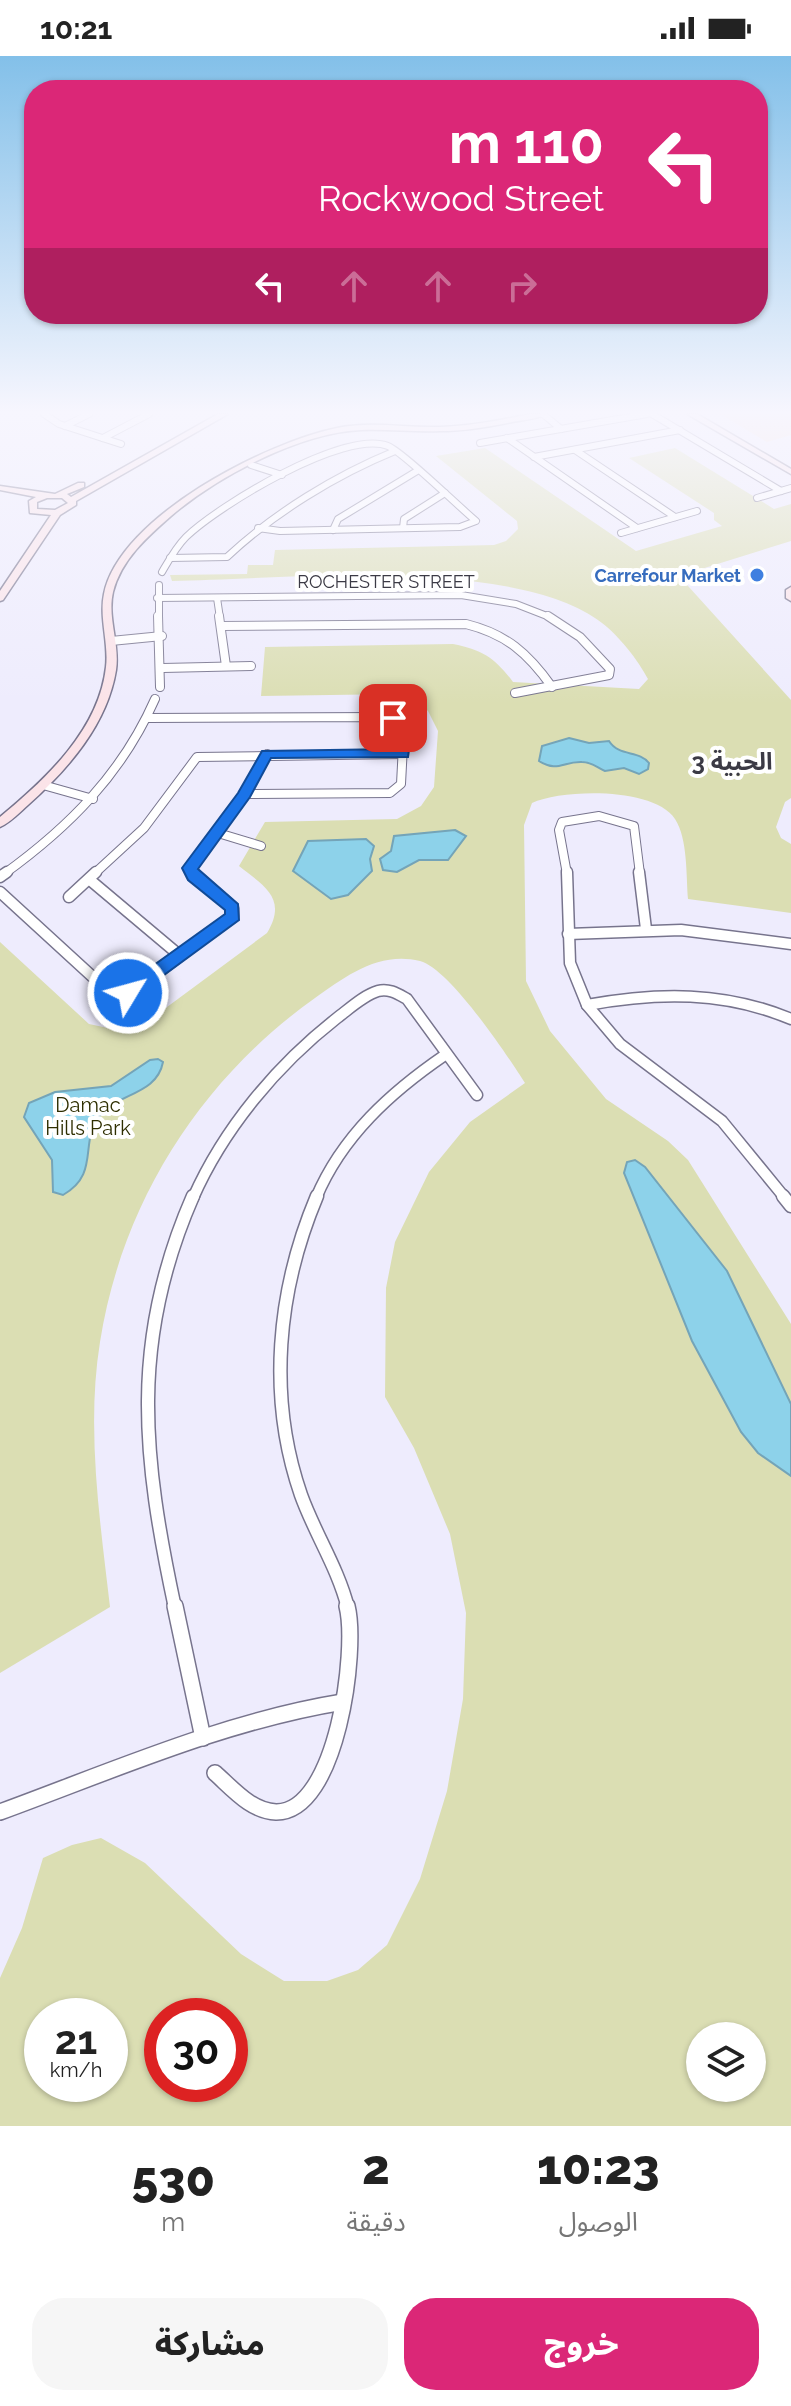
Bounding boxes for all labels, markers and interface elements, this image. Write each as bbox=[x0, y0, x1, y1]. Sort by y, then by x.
text: 10:21 bbox=[40, 11, 112, 46]
text: 110 m bbox=[449, 110, 604, 176]
icon: left bbox=[632, 112, 736, 216]
text: Rockwood Street bbox=[318, 177, 604, 219]
icon: left bbox=[248, 264, 292, 308]
icon: ahead bbox=[332, 264, 376, 308]
icon: ahead bbox=[416, 264, 460, 308]
icon: right bbox=[500, 264, 544, 308]
place label: Carrefour Market bbox=[594, 565, 741, 586]
marker: Carrefour Market bbox=[748, 566, 766, 584]
street label: ROCHESTER STREET bbox=[297, 571, 475, 592]
pin bbox=[359, 684, 427, 752]
icon: arrive bbox=[371, 696, 415, 740]
district label: الحبية 3 bbox=[692, 747, 772, 776]
position arrow bbox=[86, 951, 170, 1035]
park label: Damac Hills Park bbox=[45, 1093, 131, 1140]
speed limit sign: 30 bbox=[144, 1998, 248, 2102]
text: 21 bbox=[55, 2016, 97, 2063]
map controls bbox=[686, 2022, 766, 2102]
button: layers bbox=[686, 2022, 766, 2102]
text: km/h bbox=[50, 2058, 102, 2082]
text: 2 bbox=[362, 2139, 390, 2195]
text: 10:23 bbox=[537, 2139, 660, 2195]
text: 530 bbox=[131, 2151, 215, 2207]
text: m bbox=[161, 2207, 185, 2237]
text: دقيقة bbox=[346, 2207, 406, 2237]
text: الوصول bbox=[559, 2207, 638, 2237]
button: مشاركة bbox=[32, 2298, 388, 2390]
button: خروج bbox=[404, 2298, 759, 2390]

